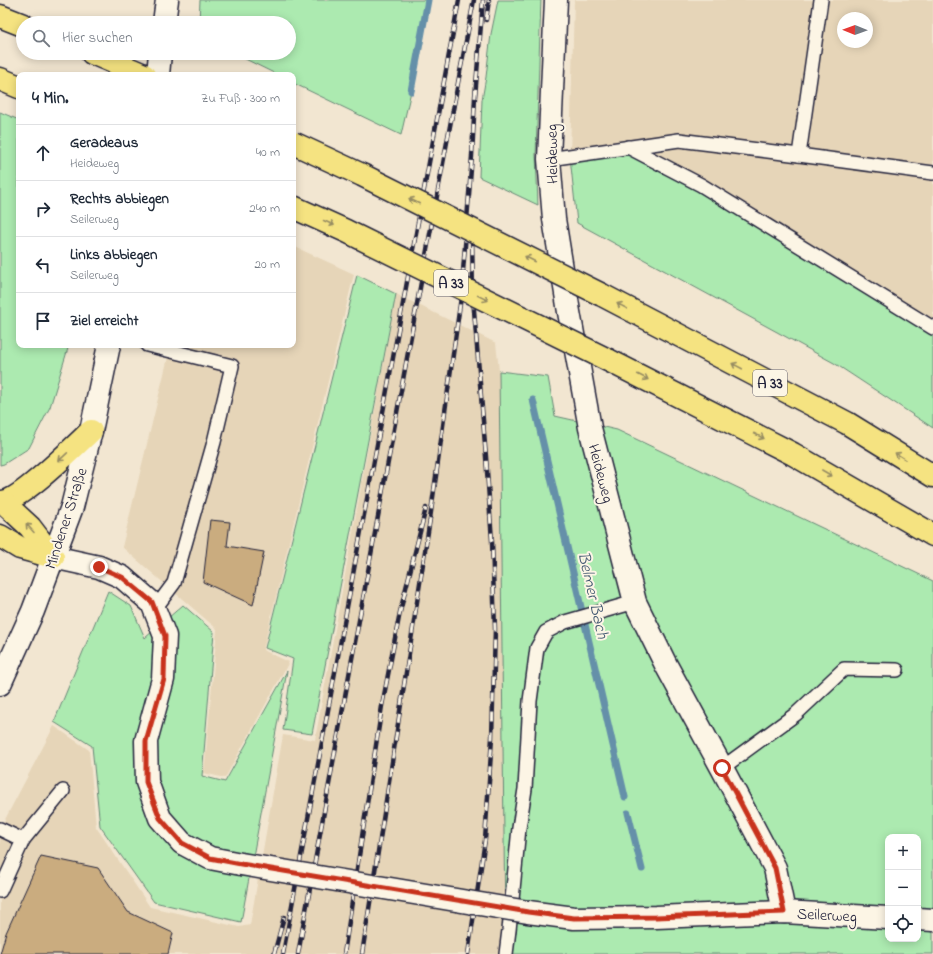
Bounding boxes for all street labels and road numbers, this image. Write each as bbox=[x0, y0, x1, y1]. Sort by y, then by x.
street label: Heideweg bbox=[540, 124, 566, 184]
road number: A 33 bbox=[434, 270, 468, 296]
road number: A 33 bbox=[753, 370, 787, 396]
street label: Heideweg bbox=[581, 441, 619, 506]
street label: Mindener Straße bbox=[39, 464, 95, 572]
street label: Seilerweg bbox=[796, 902, 857, 930]

